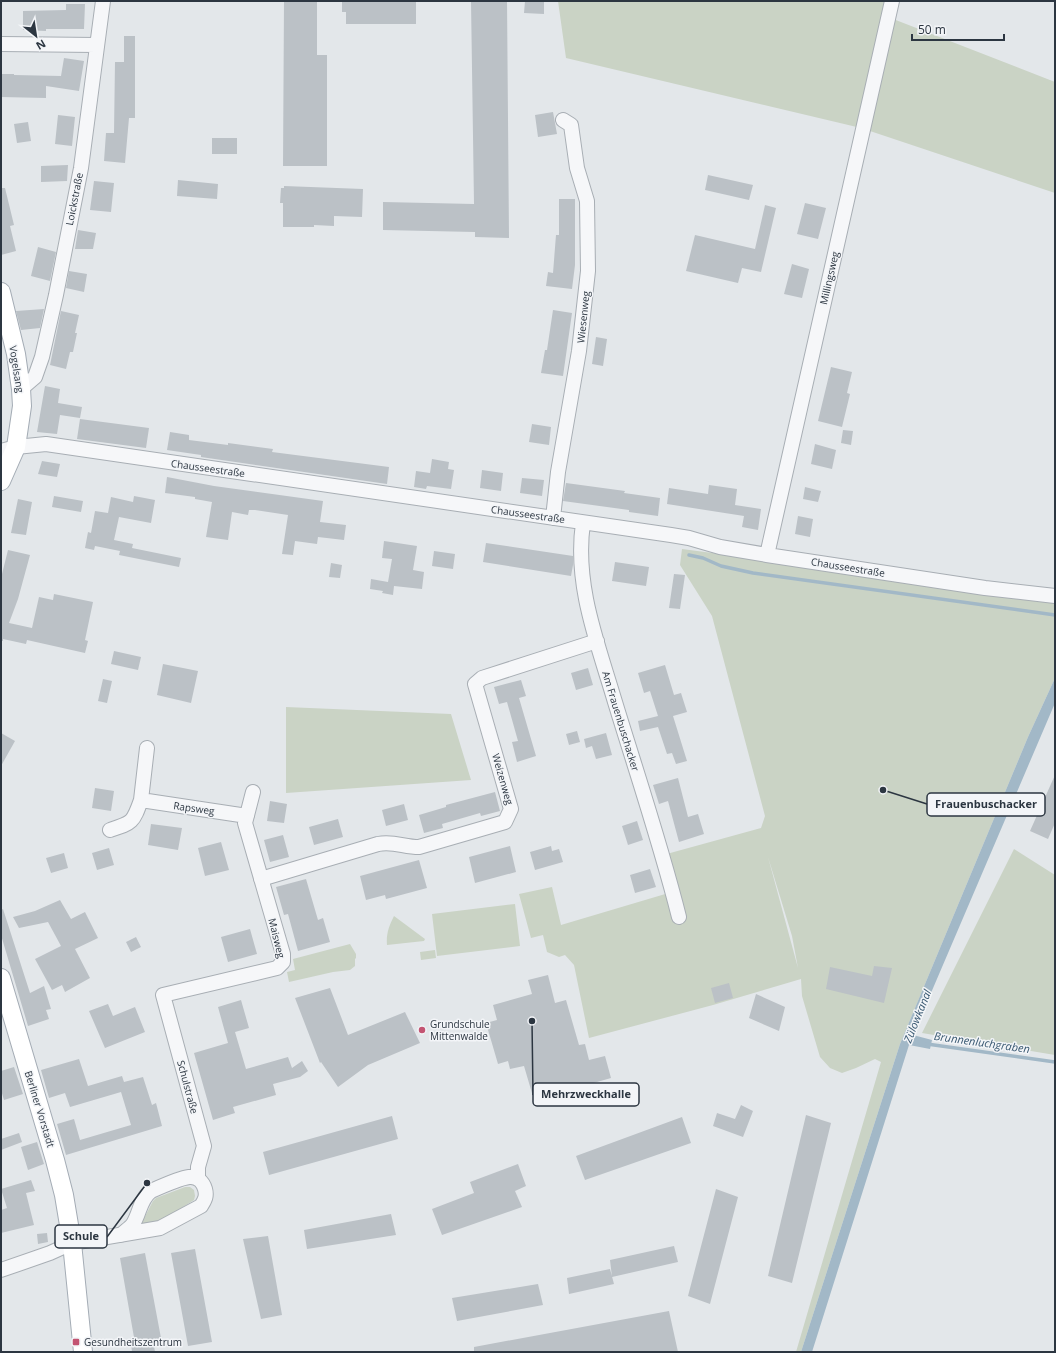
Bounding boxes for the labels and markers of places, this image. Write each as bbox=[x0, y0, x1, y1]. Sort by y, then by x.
callout: Frauenbuschacker bbox=[927, 793, 1045, 816]
place label: Grundschule Mittenwalde bbox=[430, 1017, 490, 1043]
marker: Grundschule Mittenwalde bbox=[417, 1025, 427, 1035]
callout: Mehrzweckhalle bbox=[533, 1083, 639, 1106]
callout: Schule bbox=[55, 1225, 107, 1248]
place label: Gesundheitszentrum bbox=[84, 1335, 182, 1349]
marker: Gesundheitszentrum bbox=[71, 1337, 81, 1347]

